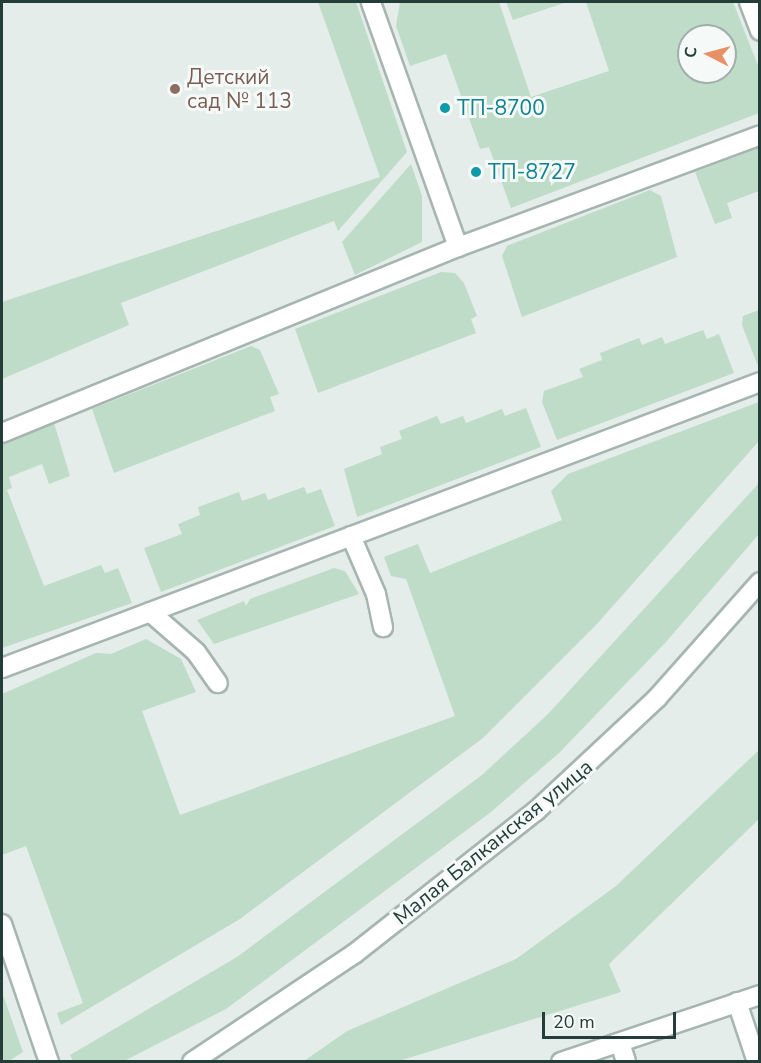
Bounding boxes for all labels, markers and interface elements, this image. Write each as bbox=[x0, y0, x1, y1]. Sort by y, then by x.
north arrow bbox=[677, 24, 737, 84]
text: С bbox=[680, 46, 703, 59]
place label: Детский сад № 113 bbox=[187, 64, 292, 114]
marker: Детский сад № 113 bbox=[168, 82, 182, 96]
place label: ТП-8700 bbox=[457, 95, 545, 121]
marker: ТП-8700 bbox=[438, 101, 452, 115]
place label: ТП-8727 bbox=[488, 159, 576, 185]
marker: ТП-8727 bbox=[469, 165, 483, 179]
street label: Малая Балканская улица bbox=[388, 754, 598, 930]
scale bar bbox=[545, 1000, 678, 1038]
text: 20 m bbox=[553, 1010, 595, 1034]

